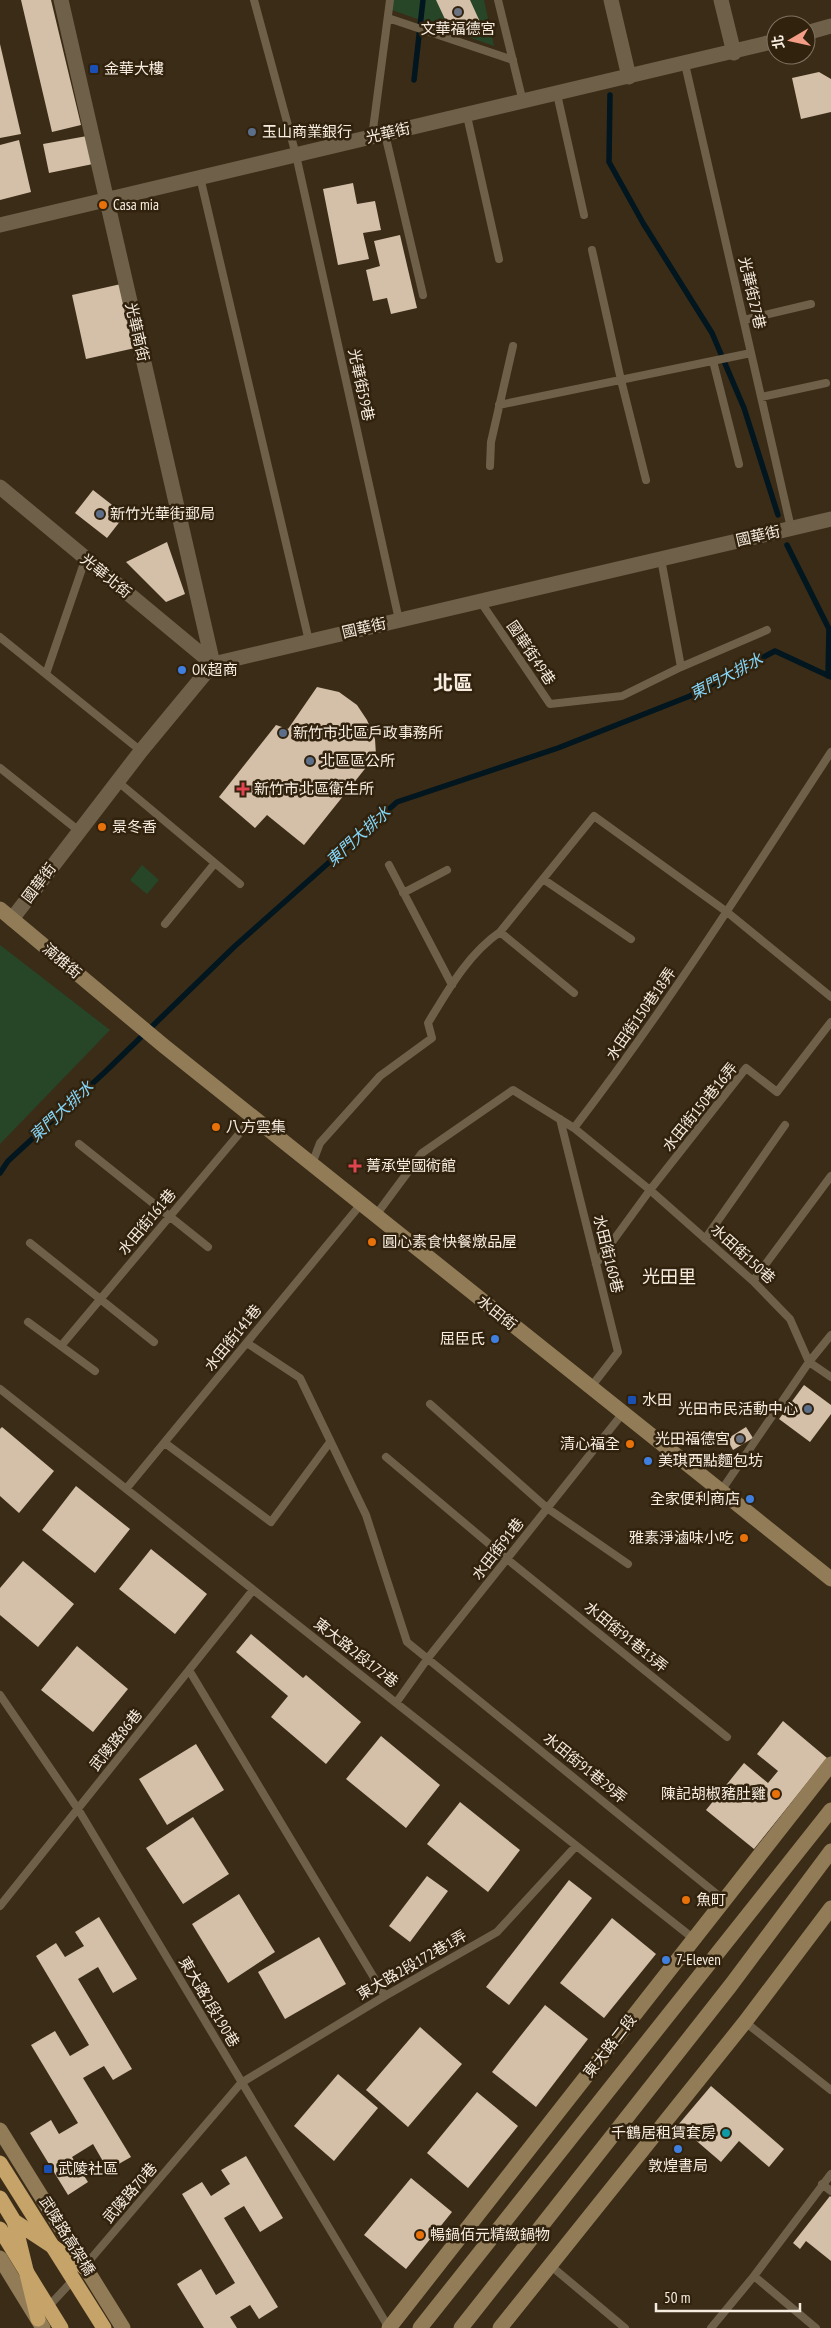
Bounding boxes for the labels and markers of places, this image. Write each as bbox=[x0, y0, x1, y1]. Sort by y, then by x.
marker: 文華福德宮 bbox=[452, 6, 464, 18]
place label: 文華福德宮 bbox=[420, 19, 496, 38]
place label: 金華大樓 bbox=[104, 59, 164, 78]
marker: 金華大樓 bbox=[88, 63, 100, 75]
place label: 玉山商業銀行 bbox=[262, 122, 352, 141]
marker: 玉山商業銀行 bbox=[246, 126, 258, 138]
place label: Casa mia bbox=[113, 195, 159, 214]
marker: Casa mia bbox=[97, 199, 109, 211]
place label: 新竹光華街郵局 bbox=[110, 504, 215, 523]
marker: 新竹光華街郵局 bbox=[94, 508, 106, 520]
place label: OK超商 bbox=[192, 660, 238, 679]
marker: OK超商 bbox=[176, 664, 188, 676]
place label: 新竹市北區戶政事務所 bbox=[293, 723, 443, 742]
marker: 新竹市北區戶政事務所 bbox=[277, 727, 289, 739]
place label: 北區區公所 bbox=[320, 751, 395, 770]
marker: 北區區公所 bbox=[304, 755, 316, 767]
place label: 新竹市北區衛生所 bbox=[254, 779, 374, 798]
marker: 新竹市北區衛生所 bbox=[236, 782, 250, 796]
place label: 景冬香 bbox=[112, 817, 157, 836]
marker: 景冬香 bbox=[96, 821, 108, 833]
place label: 八方雲集 bbox=[226, 1117, 286, 1136]
marker: 八方雲集 bbox=[210, 1121, 222, 1133]
place label: 菁承堂國術館 bbox=[366, 1156, 456, 1175]
marker: 菁承堂國術館 bbox=[348, 1159, 362, 1173]
place label: 圓心素食快餐燉品屋 bbox=[382, 1232, 517, 1251]
marker: 圓心素食快餐燉品屋 bbox=[366, 1236, 378, 1248]
place label: 屈臣氏 bbox=[440, 1329, 485, 1348]
marker: 屈臣氏 bbox=[489, 1333, 501, 1345]
place label: 水田 bbox=[642, 1390, 672, 1409]
marker: 水田 bbox=[626, 1394, 638, 1406]
place label: 光田市民活動中心 bbox=[678, 1399, 798, 1418]
marker: 光田市民活動中心 bbox=[802, 1403, 814, 1415]
place label: 光田福德宮 bbox=[655, 1429, 730, 1448]
marker: 光田福德宮 bbox=[734, 1433, 746, 1445]
place label: 清心福全 bbox=[560, 1434, 620, 1453]
marker: 清心福全 bbox=[624, 1438, 636, 1450]
place label: 美琪西點麵包坊 bbox=[658, 1451, 763, 1470]
marker: 美琪西點麵包坊 bbox=[642, 1455, 654, 1467]
place label: 全家便利商店 bbox=[650, 1489, 740, 1508]
marker: 全家便利商店 bbox=[744, 1493, 756, 1505]
place label: 雅素淨滷味小吃 bbox=[629, 1528, 734, 1547]
marker: 雅素淨滷味小吃 bbox=[738, 1532, 750, 1544]
place label: 陳記胡椒豬肚雞 bbox=[661, 1784, 766, 1803]
marker: 陳記胡椒豬肚雞 bbox=[770, 1788, 782, 1800]
place label: 魚町 bbox=[696, 1890, 726, 1909]
marker: 魚町 bbox=[680, 1894, 692, 1906]
place label: 7-Eleven bbox=[676, 1950, 721, 1969]
marker: 7-Eleven bbox=[660, 1954, 672, 1966]
place label: 千鶴居租賃套房 bbox=[611, 2123, 716, 2142]
marker: 千鶴居租賃套房 bbox=[720, 2127, 732, 2139]
marker: 敦煌書局 bbox=[672, 2143, 684, 2155]
place label: 敦煌書局 bbox=[648, 2156, 708, 2175]
place label: 武陵社區 bbox=[58, 2159, 118, 2178]
marker: 武陵社區 bbox=[42, 2163, 54, 2175]
place label: 暢鍋佰元精緻鍋物 bbox=[430, 2225, 550, 2244]
marker: 暢鍋佰元精緻鍋物 bbox=[414, 2229, 426, 2241]

